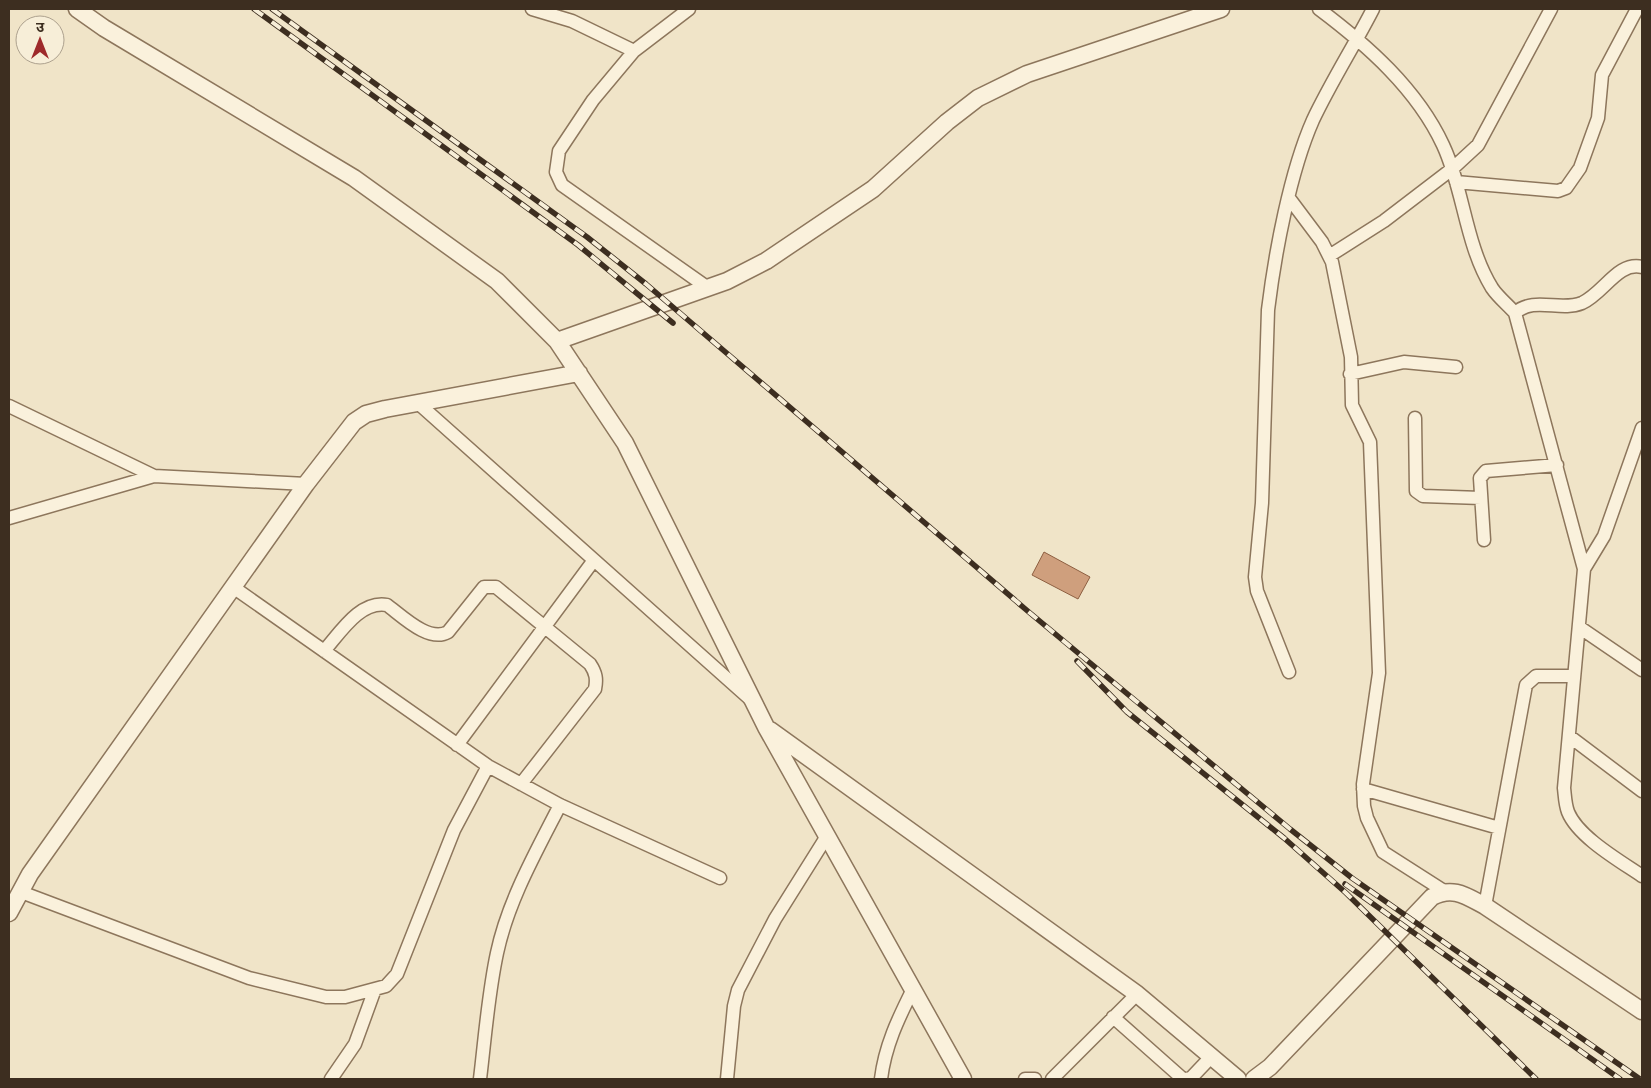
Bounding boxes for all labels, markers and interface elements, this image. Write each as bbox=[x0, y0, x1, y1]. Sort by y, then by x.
north arrow bbox=[15, 15, 65, 65]
text: उ bbox=[36, 20, 45, 35]

